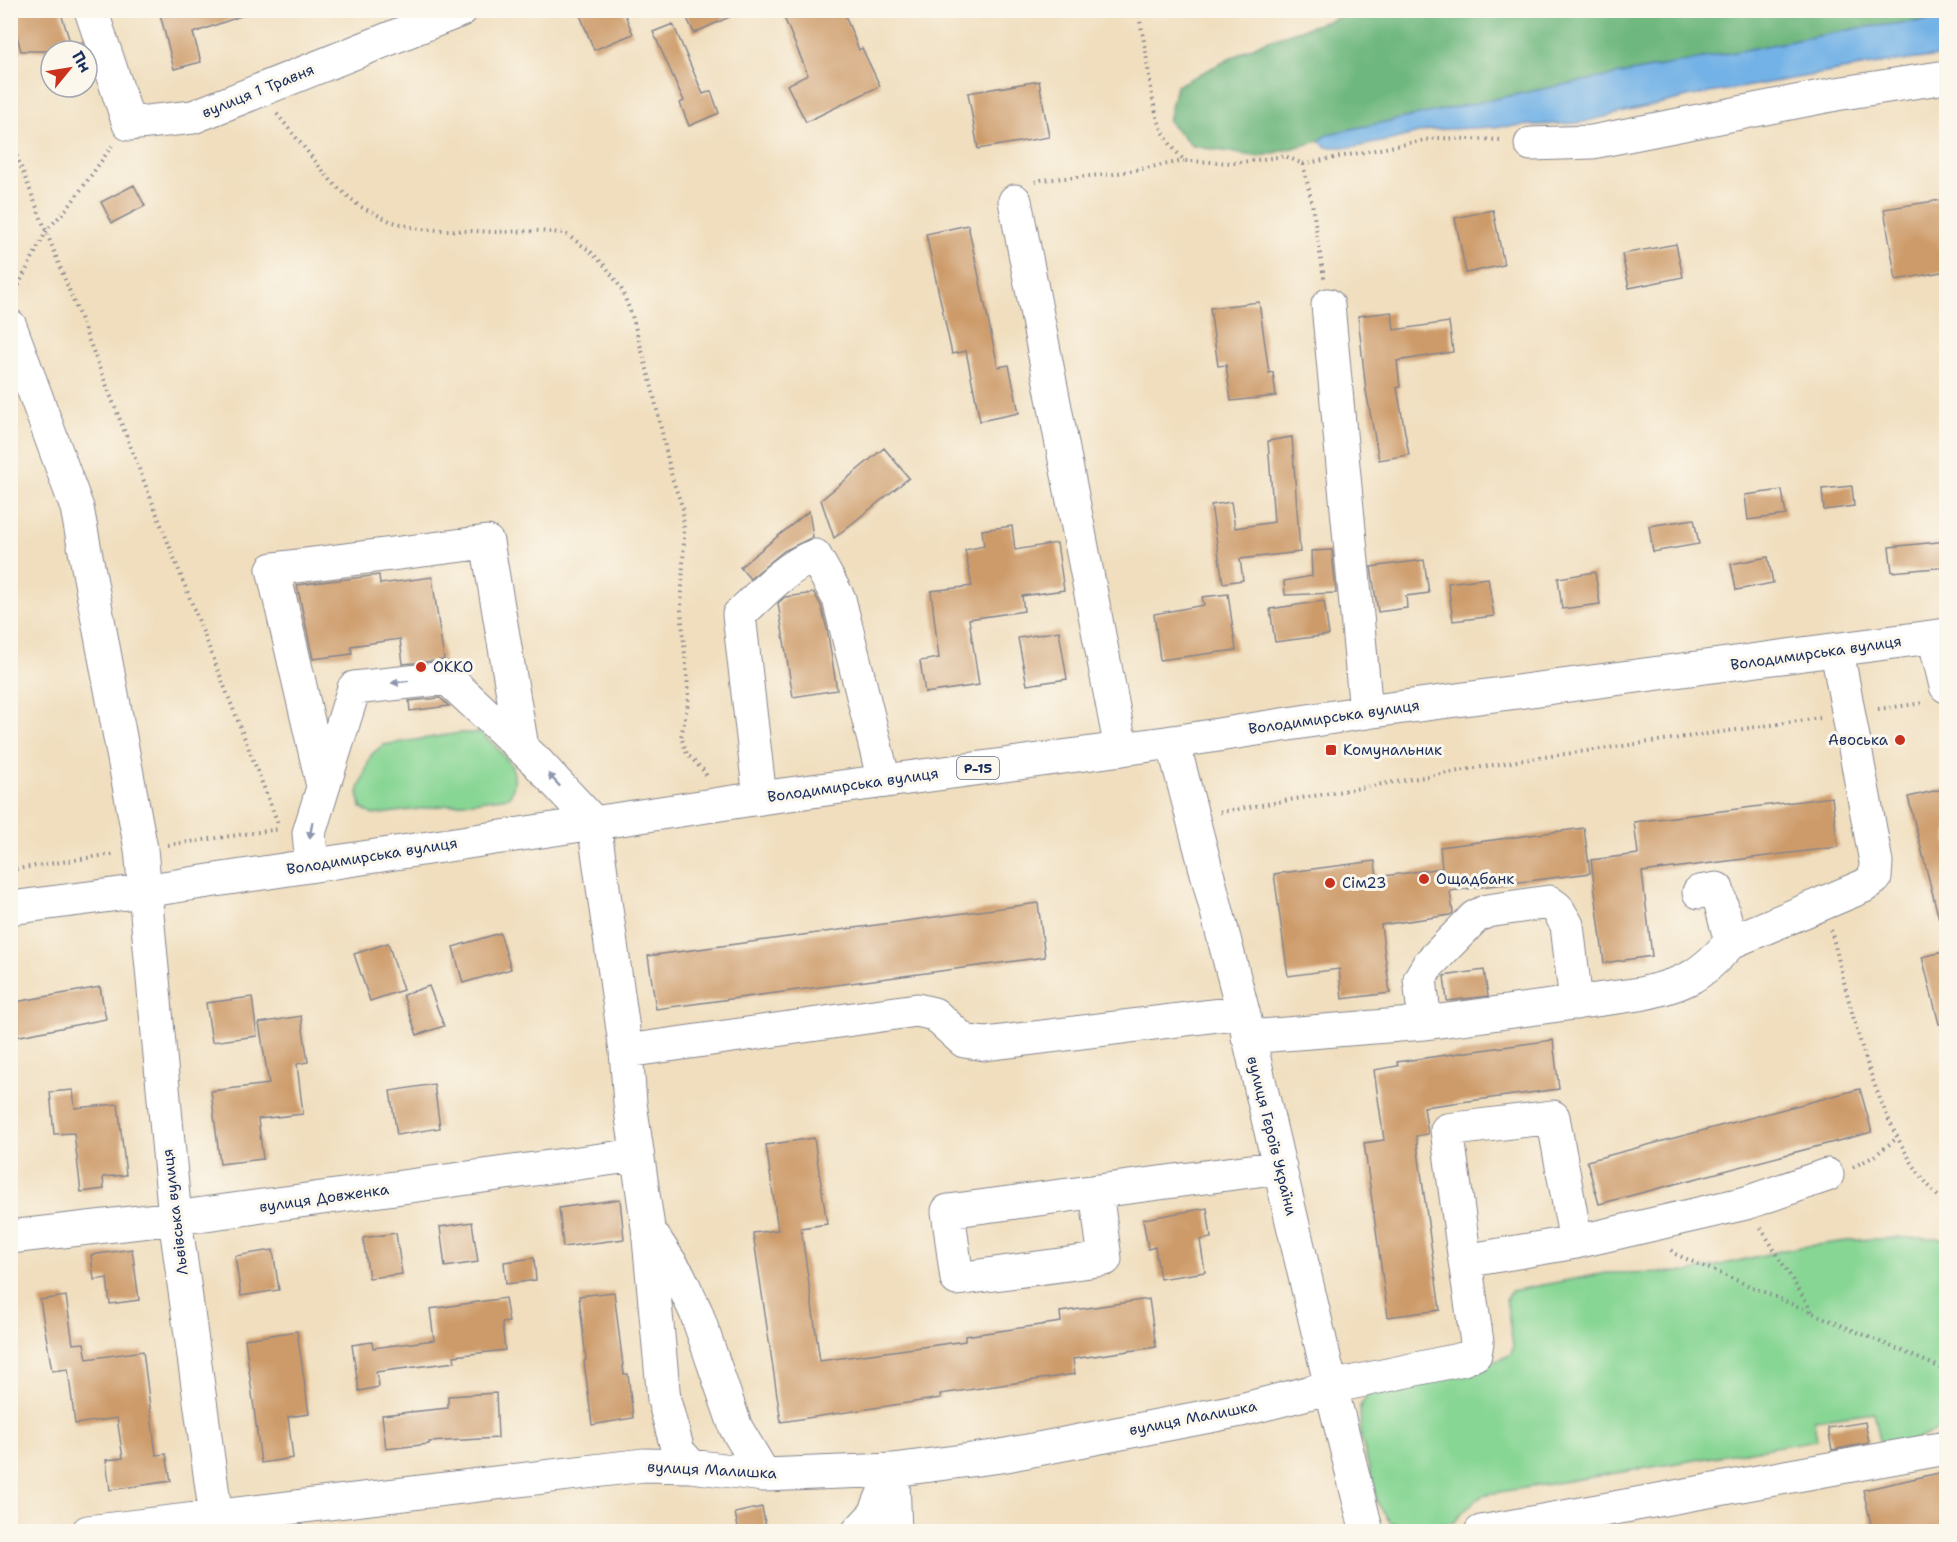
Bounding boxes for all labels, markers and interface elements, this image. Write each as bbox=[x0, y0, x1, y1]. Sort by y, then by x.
north arrow bbox=[39, 39, 99, 99]
text: Пн bbox=[67, 47, 96, 76]
street label: вулиця 1 Травня bbox=[199, 59, 317, 123]
street label: Володимирська вулиця bbox=[1729, 631, 1903, 675]
place label: ОККО bbox=[433, 657, 473, 677]
marker: ОККО bbox=[414, 660, 428, 674]
one-way arrow bbox=[390, 677, 409, 687]
street label: Володимирська вулиця bbox=[1247, 695, 1421, 739]
place label: Авоська bbox=[1828, 730, 1889, 750]
marker: Авоська bbox=[1893, 733, 1907, 747]
place label: Комунальник bbox=[1343, 740, 1442, 760]
marker: Комунальник bbox=[1324, 743, 1338, 757]
road number: Р-15 bbox=[957, 757, 999, 779]
street label: Володимирська вулиця bbox=[766, 763, 940, 807]
one-way arrow bbox=[548, 773, 561, 788]
one-way arrow bbox=[306, 820, 315, 839]
street label: Володимирська вулиця bbox=[285, 833, 459, 879]
place label: Ощадбанк bbox=[1436, 869, 1514, 889]
marker: Ощадбанк bbox=[1417, 872, 1431, 886]
place label: Сім23 bbox=[1342, 873, 1387, 893]
marker: Сім23 bbox=[1323, 876, 1337, 890]
street label: вулиця Героїв України bbox=[1243, 1054, 1302, 1218]
street label: Львівська вулиця bbox=[157, 1148, 193, 1276]
street label: вулиця Довженка bbox=[258, 1179, 391, 1217]
street label: вулиця Малишка bbox=[1127, 1396, 1259, 1440]
street label: вулиця Малишка bbox=[647, 1457, 778, 1483]

